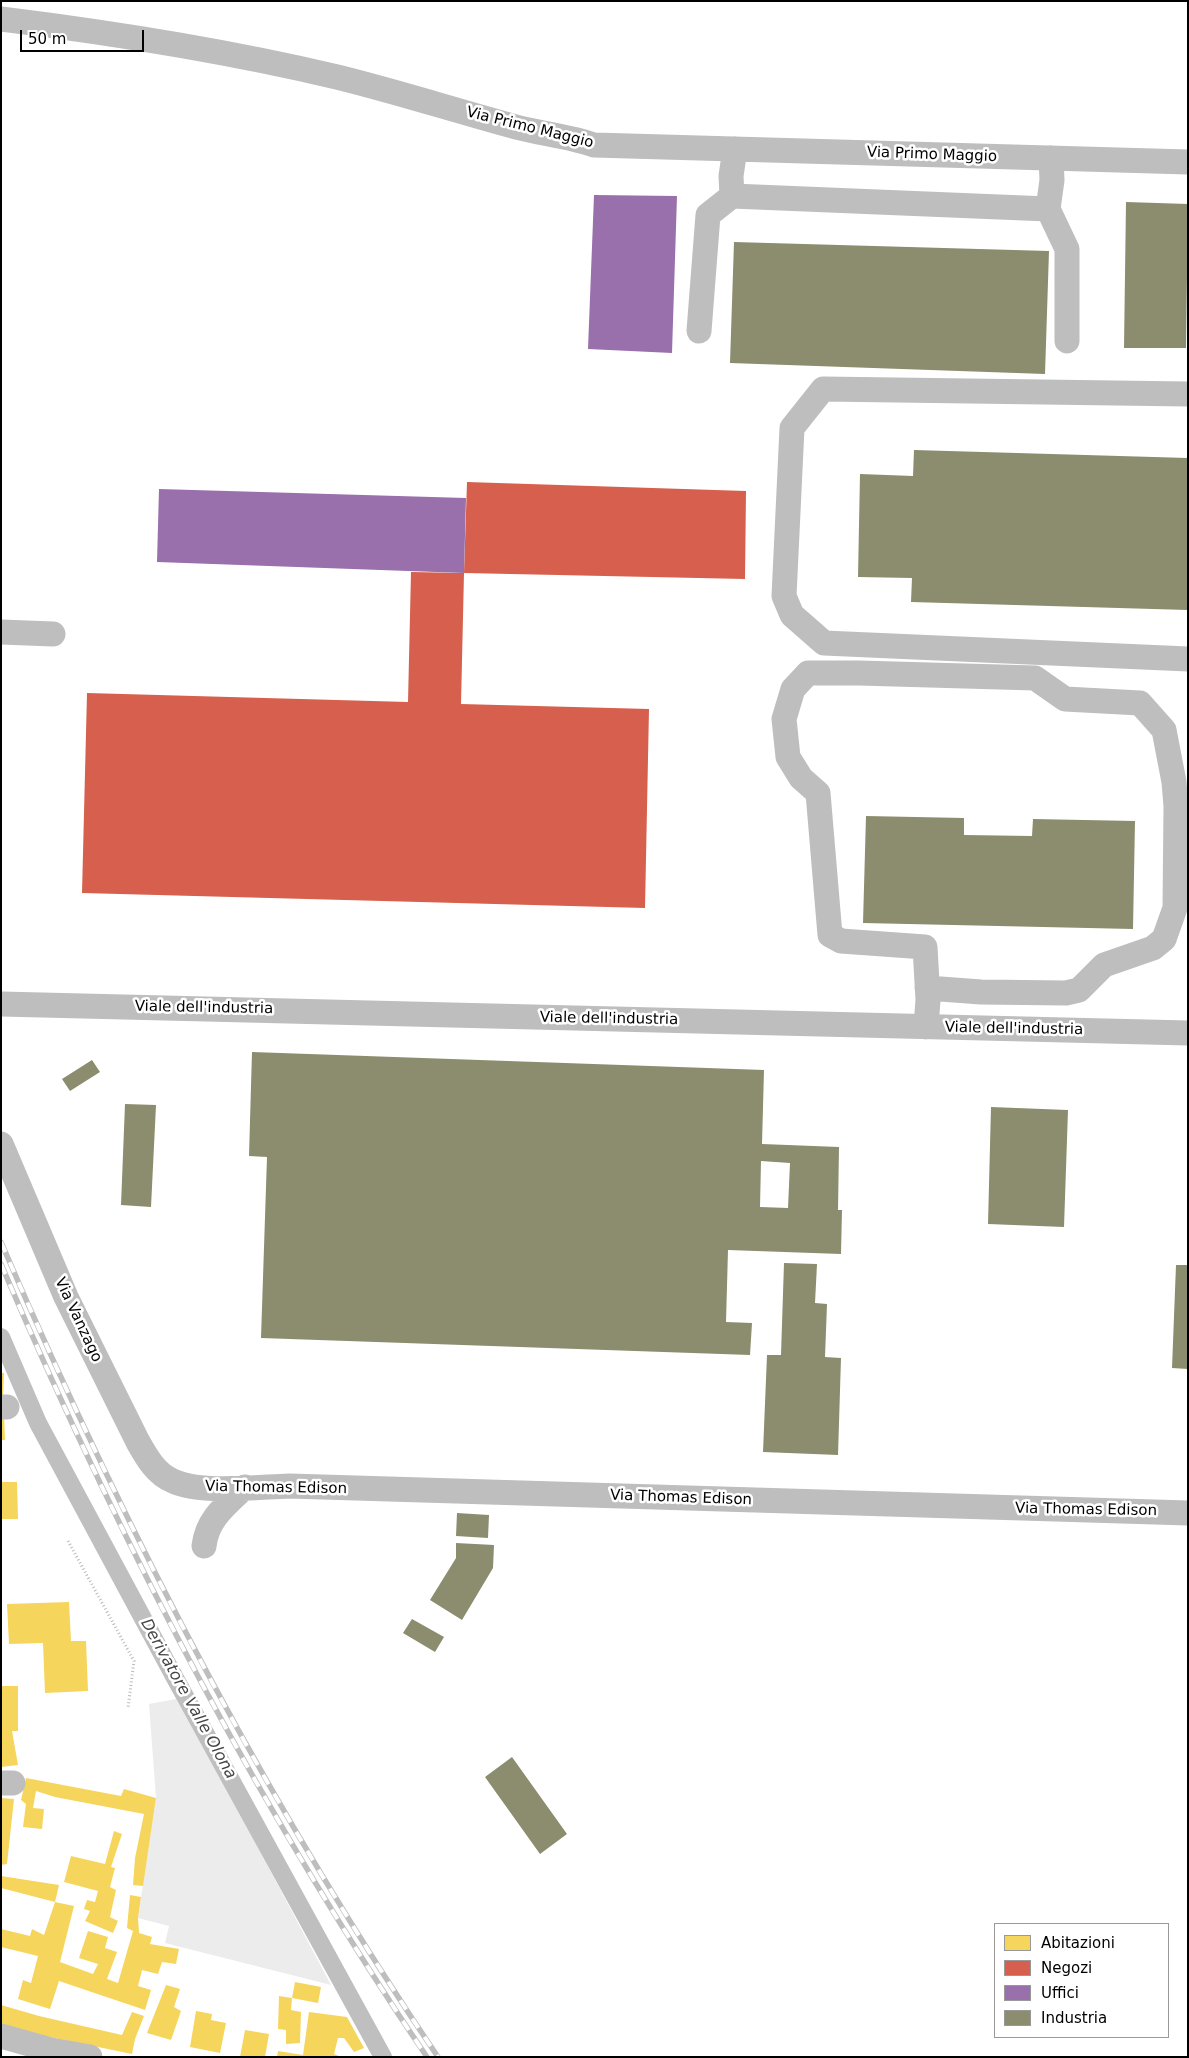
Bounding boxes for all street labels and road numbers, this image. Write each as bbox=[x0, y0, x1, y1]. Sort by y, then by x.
street label: Via Primo Maggio bbox=[465, 104, 595, 152]
street label: Via Primo Maggio bbox=[867, 144, 997, 166]
street label: Viale dell'industria bbox=[135, 998, 273, 1018]
street label: Viale dell'industria bbox=[540, 1009, 678, 1029]
street label: Viale dell'industria bbox=[945, 1019, 1083, 1039]
street label: Via Vanzago bbox=[50, 1275, 106, 1365]
street label: Via Thomas Edison bbox=[205, 1478, 347, 1498]
street label: Via Thomas Edison bbox=[610, 1487, 752, 1509]
street label: Via Thomas Edison bbox=[1015, 1500, 1157, 1520]

